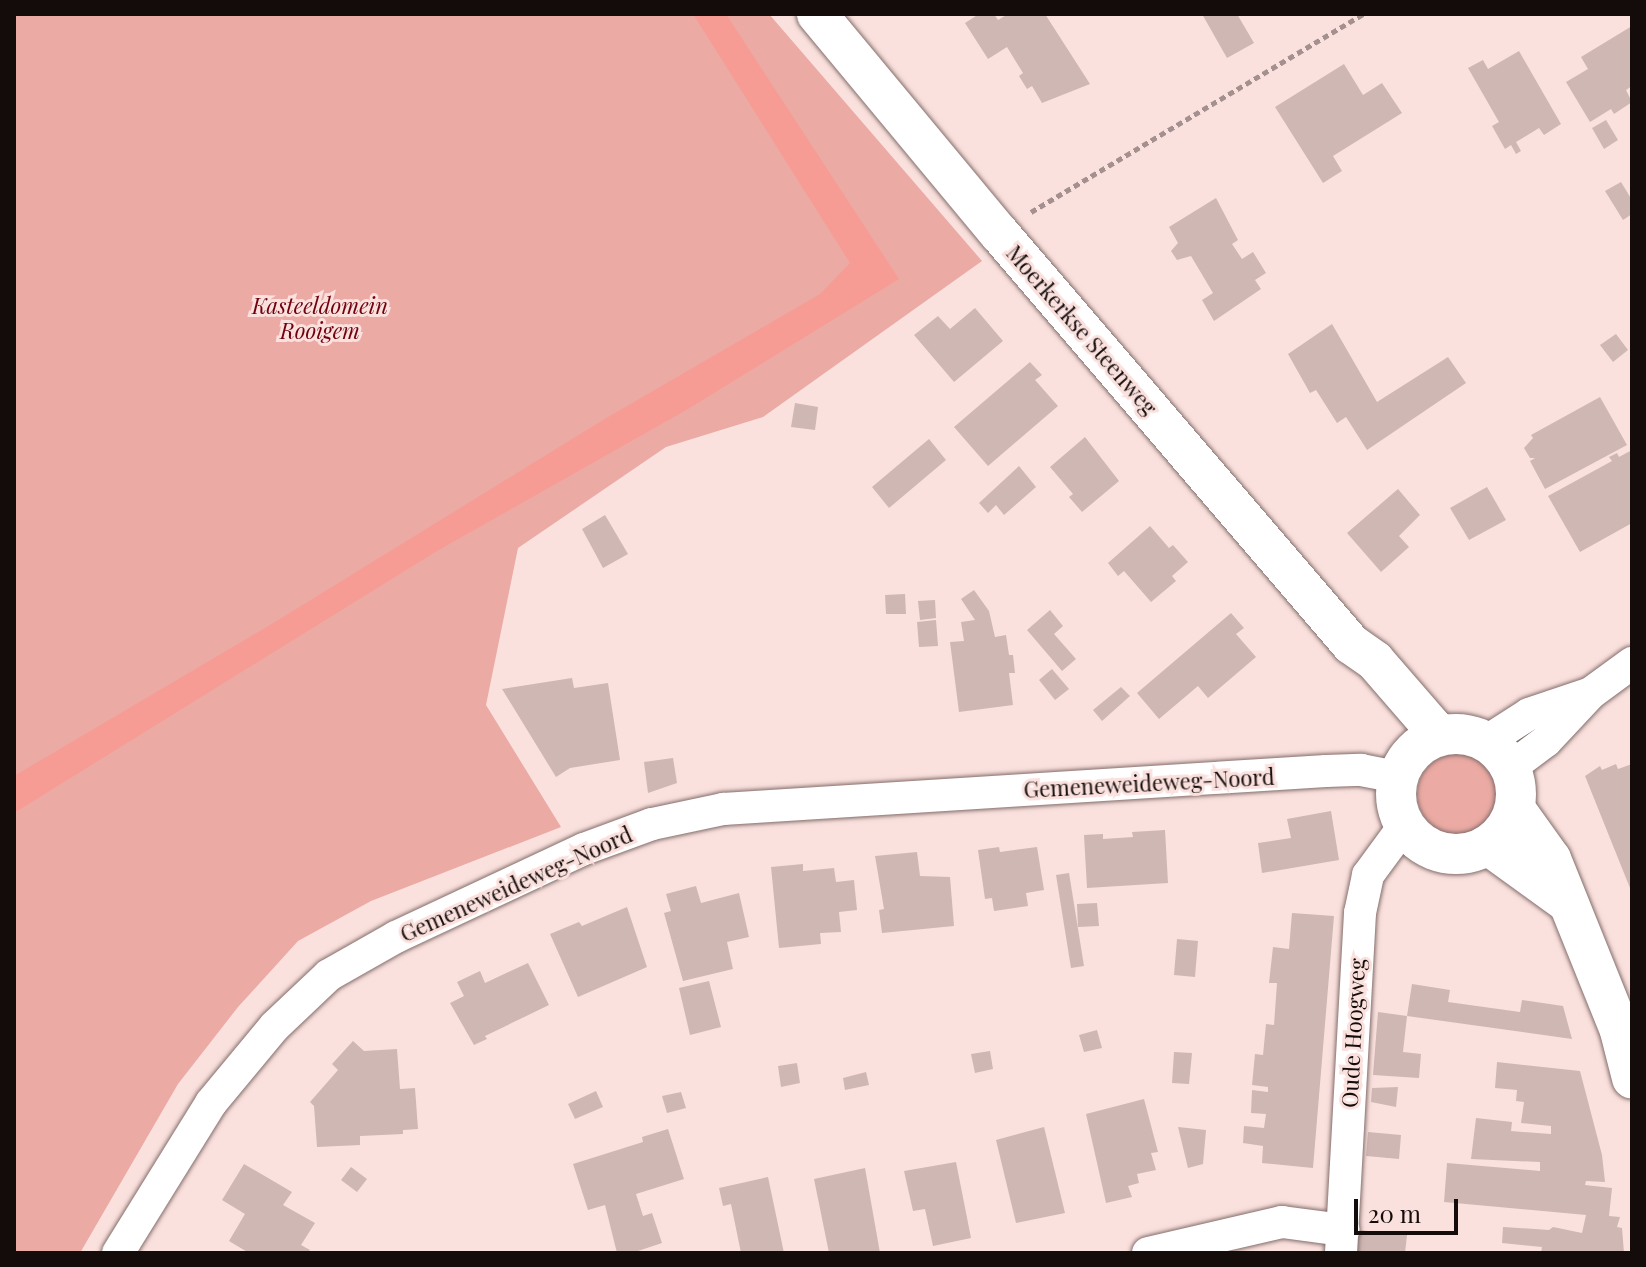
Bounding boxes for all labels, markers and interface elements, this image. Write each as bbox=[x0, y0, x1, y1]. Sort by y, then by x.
street label: Moerkerkse Steenweg bbox=[1001, 240, 1163, 420]
park label: Kasteeldomein Rooigem bbox=[252, 292, 388, 344]
street label: Gemeneweideweg-Noord bbox=[1023, 763, 1275, 803]
street label: Gemeneweideweg-Noord bbox=[396, 821, 636, 947]
street label: Oude Hoogweg bbox=[1336, 958, 1370, 1108]
scale bar bbox=[1358, 1183, 1462, 1233]
text: 20 m bbox=[1368, 1197, 1421, 1229]

